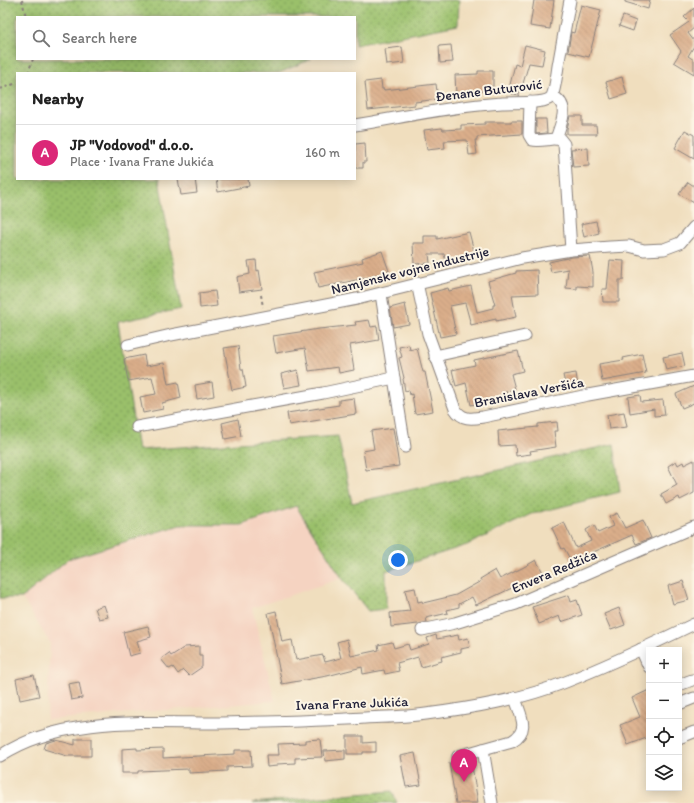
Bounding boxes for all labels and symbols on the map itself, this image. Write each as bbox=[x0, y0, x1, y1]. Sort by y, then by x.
street label: Đenane Buturović bbox=[435, 75, 544, 105]
street label: Namjenske vojne industrije bbox=[329, 243, 491, 298]
street label: Branislava Veršića bbox=[473, 373, 586, 411]
street label: Envera Redžića bbox=[509, 546, 599, 597]
your location bbox=[388, 550, 408, 570]
street label: Ivana Frane Jukića bbox=[295, 693, 409, 714]
pin: A bbox=[451, 749, 477, 782]

